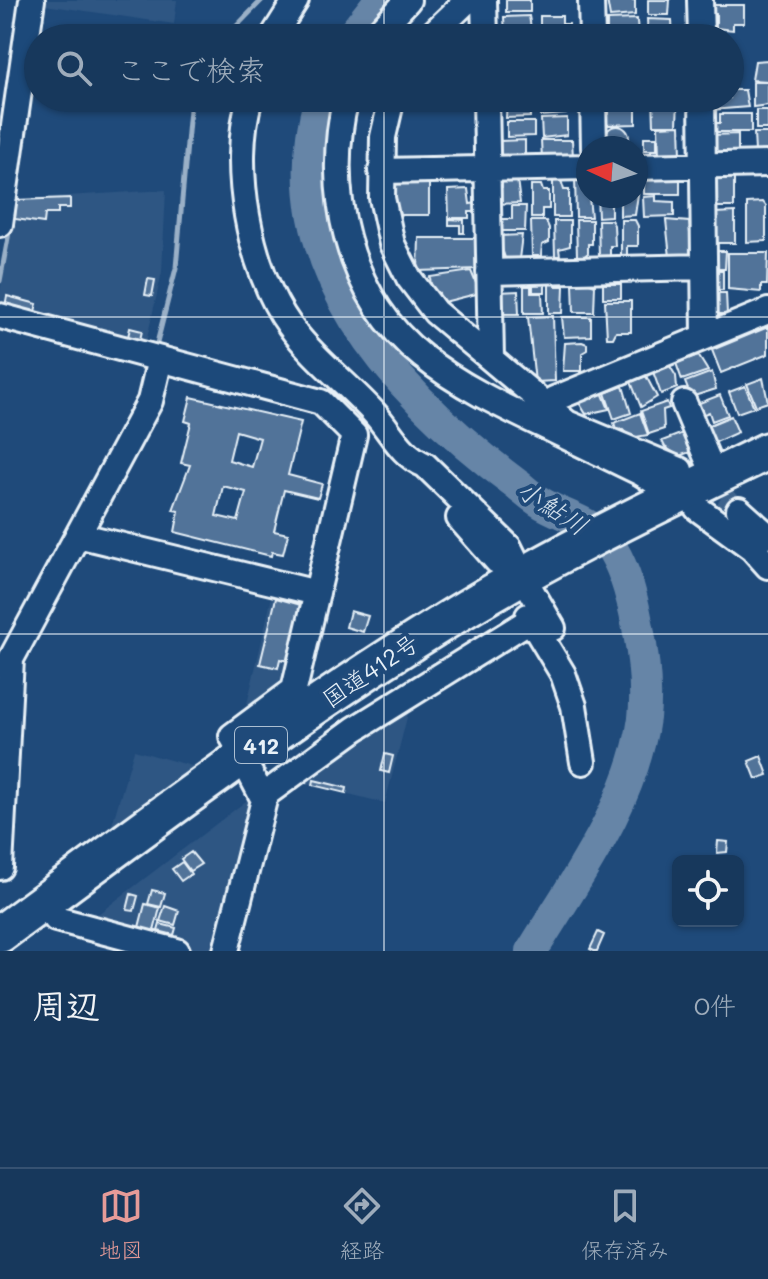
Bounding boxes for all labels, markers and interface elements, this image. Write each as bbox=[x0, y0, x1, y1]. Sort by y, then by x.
search box bbox=[24, 24, 744, 112]
icon: search bbox=[52, 46, 96, 90]
text: ここで検索 bbox=[116, 49, 266, 89]
north arrow bbox=[576, 136, 648, 208]
water label: 小鮎川 bbox=[511, 471, 595, 543]
street label: 国道412号 bbox=[316, 626, 424, 714]
road number: 412 bbox=[235, 727, 287, 763]
map controls bbox=[672, 855, 744, 927]
button: locate bbox=[672, 855, 744, 927]
text: 周辺 bbox=[32, 982, 100, 1027]
text: 0件 bbox=[694, 988, 736, 1022]
tab: 地図 bbox=[99, 1184, 143, 1264]
tab: 経路 bbox=[340, 1184, 384, 1264]
tab: 保存済み bbox=[581, 1184, 669, 1264]

